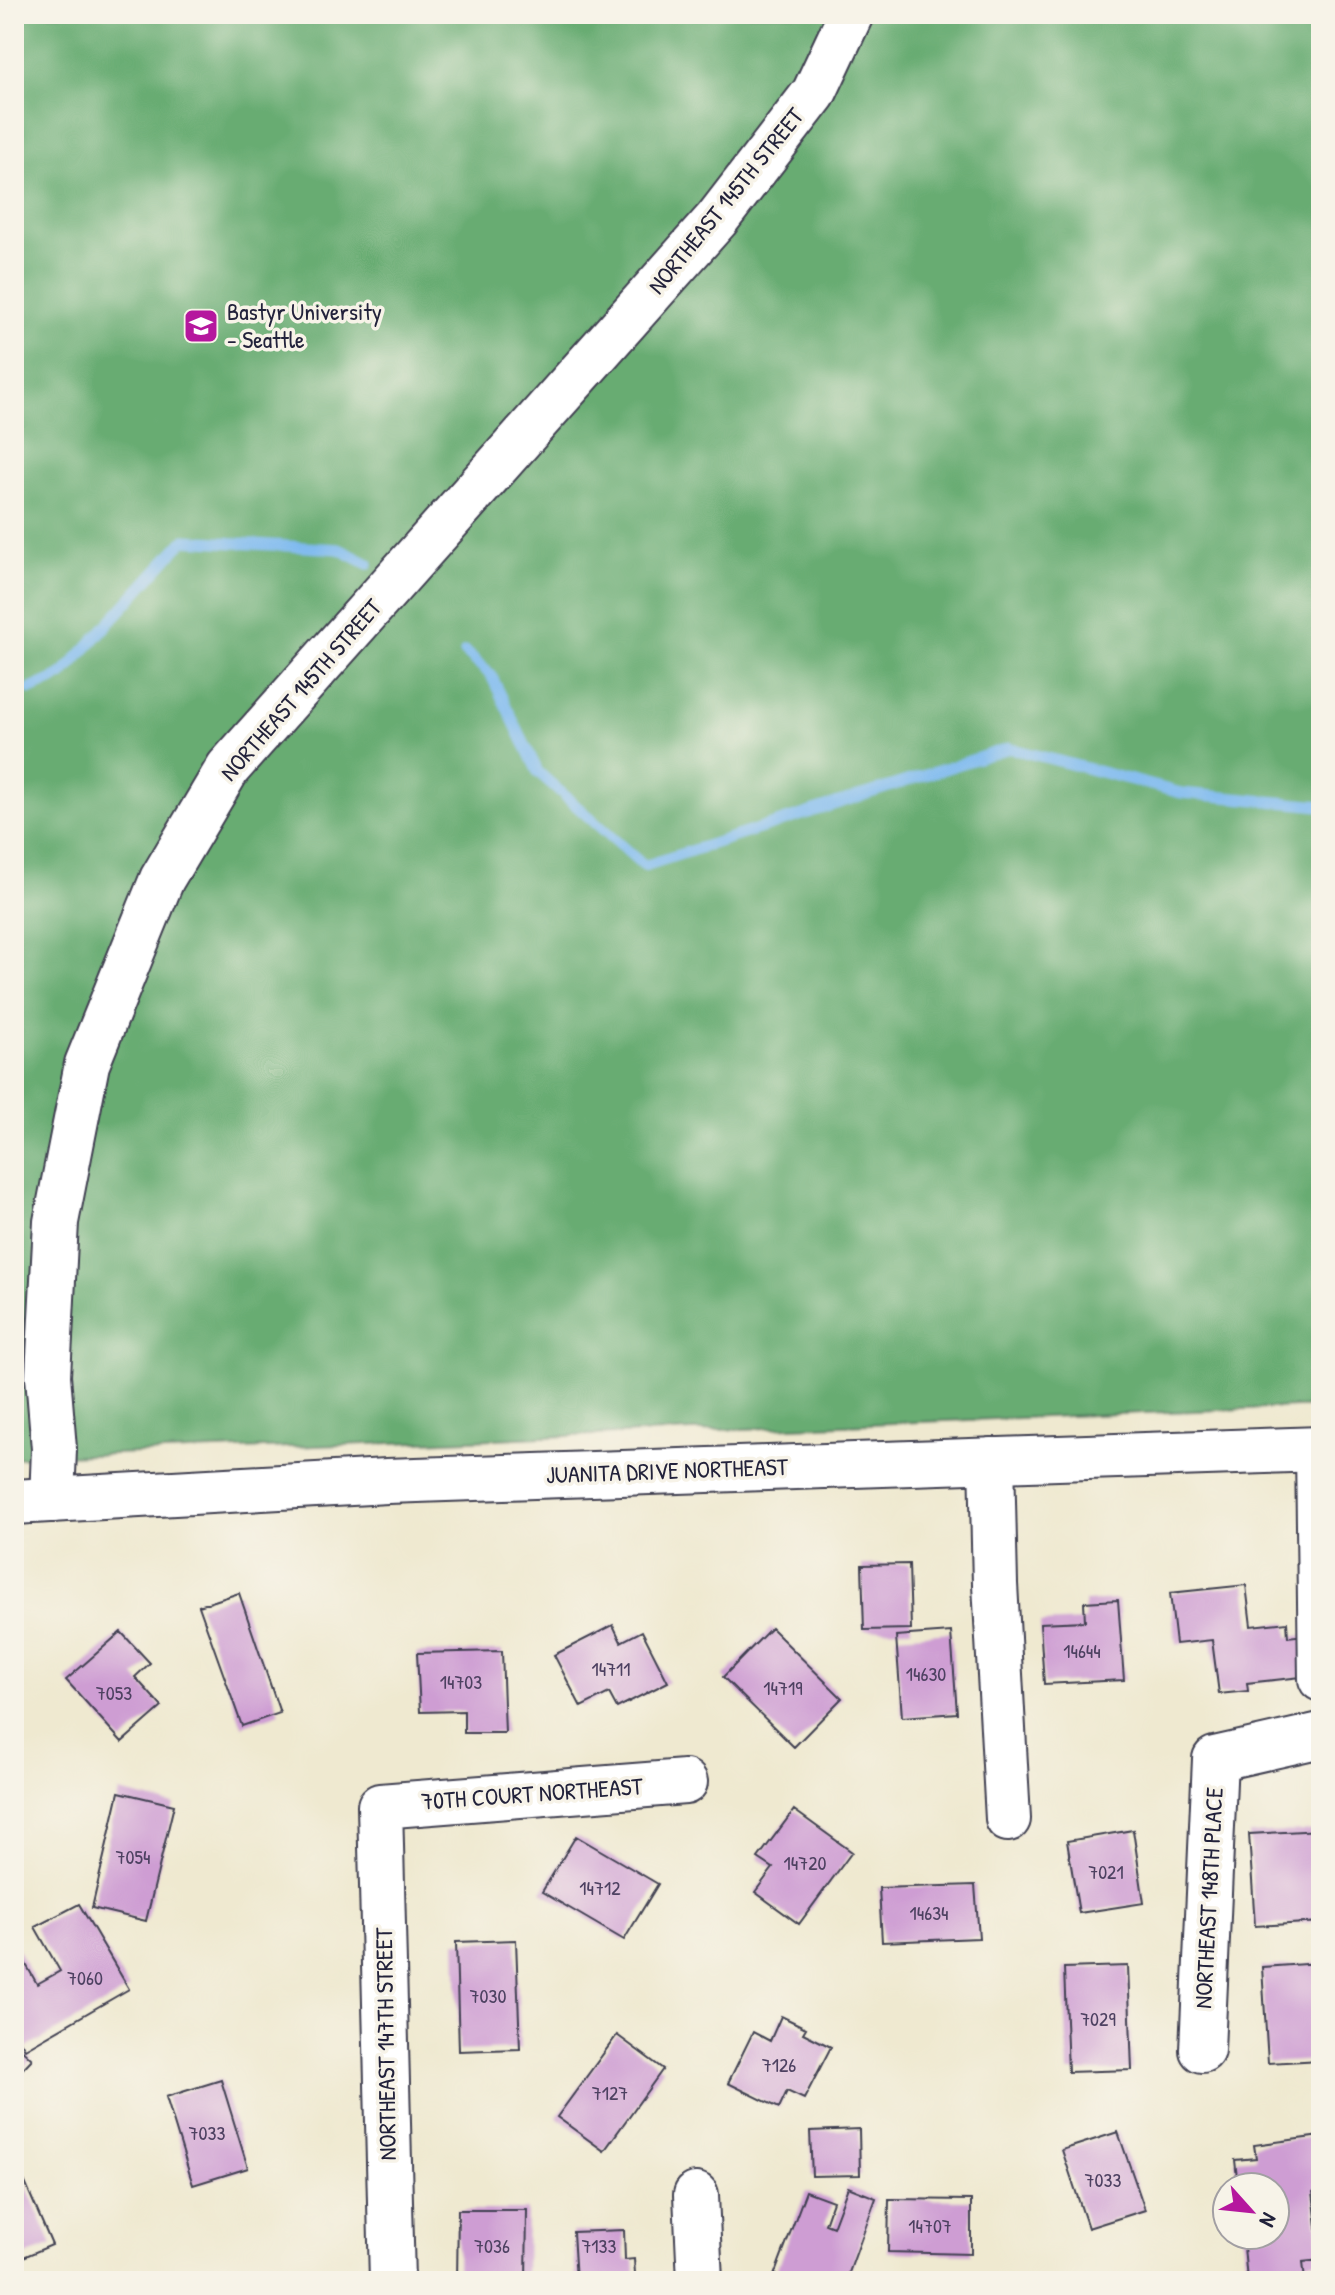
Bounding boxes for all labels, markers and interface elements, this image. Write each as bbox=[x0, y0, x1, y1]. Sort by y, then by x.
street label: NORTHEAST 145TH STREET bbox=[640, 100, 811, 300]
place label: Bastyr University - Seattle bbox=[227, 295, 382, 355]
school or university icon: Bastyr University - Seattle bbox=[182, 307, 220, 345]
street label: NORTHEAST 145TH STREET bbox=[212, 591, 389, 787]
street label: JUANITA DRIVE NORTHEAST bbox=[545, 1450, 789, 1490]
house number: 14644 bbox=[1063, 1637, 1101, 1664]
house number: 14711 bbox=[591, 1655, 631, 1682]
house number: 14630 bbox=[906, 1660, 946, 1687]
house number: 14703 bbox=[440, 1668, 482, 1695]
house number: 14719 bbox=[763, 1674, 803, 1701]
house number: 7053 bbox=[96, 1679, 132, 1706]
street label: 70TH COURT NORTHEAST bbox=[420, 1769, 645, 1817]
street label: NORTHEAST 148TH PLACE bbox=[1186, 1786, 1230, 2009]
house number: 7054 bbox=[116, 1843, 150, 1870]
house number: 14720 bbox=[784, 1849, 827, 1876]
house number: 7021 bbox=[1088, 1858, 1124, 1885]
house number: 14712 bbox=[579, 1874, 621, 1901]
house number: 14634 bbox=[909, 1899, 949, 1926]
street label: NORTHEAST 147TH STREET bbox=[367, 1927, 403, 2161]
house number: 7060 bbox=[67, 1964, 103, 1991]
house number: 7030 bbox=[470, 1982, 506, 2009]
house number: 7029 bbox=[1080, 2005, 1116, 2032]
house number: 7126 bbox=[762, 2051, 796, 2078]
house number: 7127 bbox=[592, 2079, 628, 2106]
house number: 7033 bbox=[189, 2119, 225, 2146]
house number: 7033 bbox=[1085, 2166, 1121, 2193]
north arrow bbox=[1211, 2171, 1291, 2251]
text: N bbox=[1253, 2208, 1285, 2232]
house number: 14707 bbox=[908, 2212, 952, 2239]
house number: 7036 bbox=[474, 2232, 510, 2259]
house number: 7133 bbox=[581, 2232, 617, 2259]

